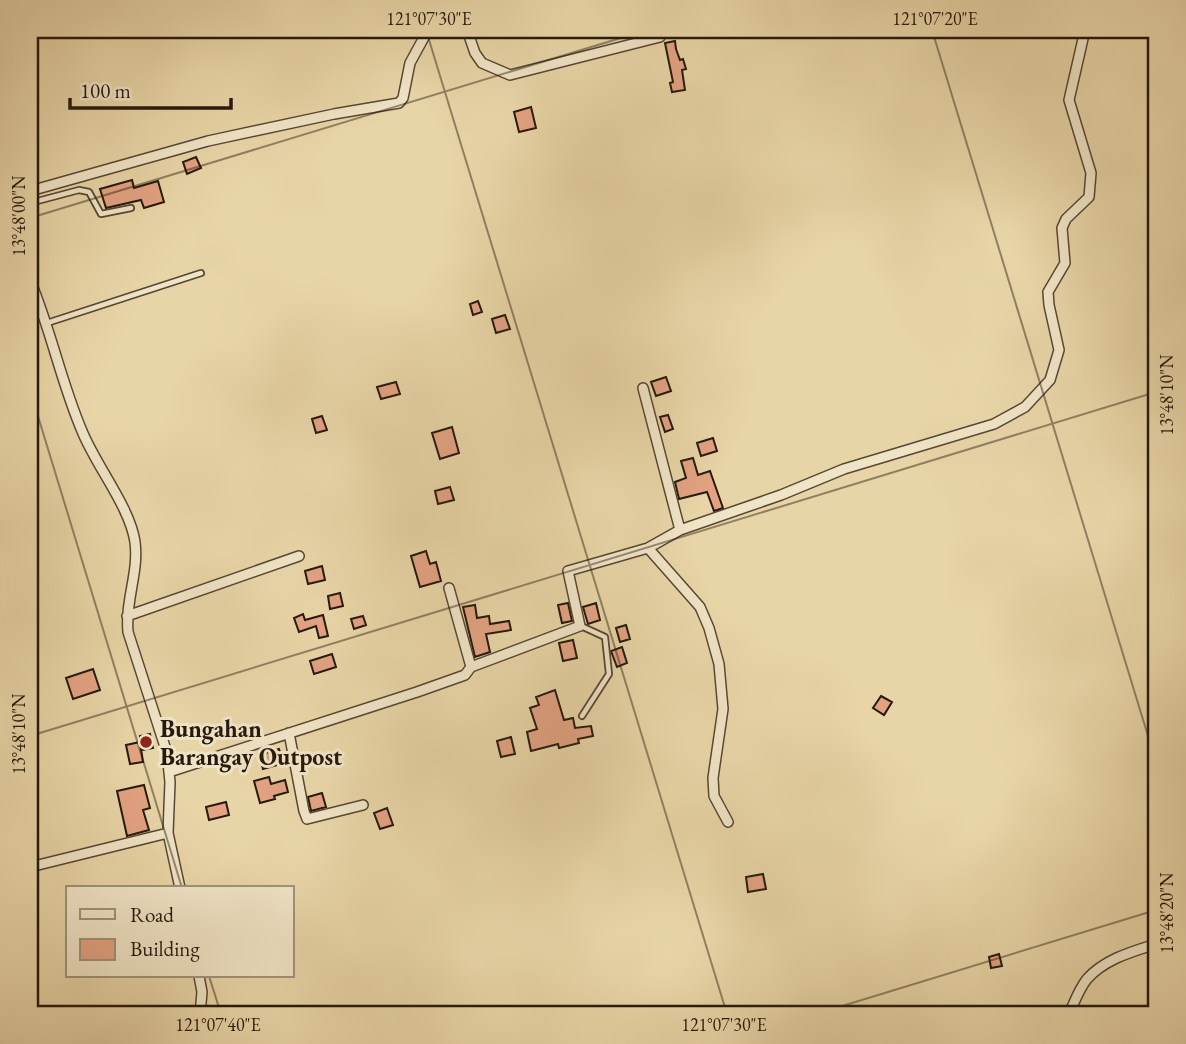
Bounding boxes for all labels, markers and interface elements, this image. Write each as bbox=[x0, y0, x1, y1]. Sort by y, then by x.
text: 121°07'30"E bbox=[386, 7, 472, 30]
text: 121°07'20"E bbox=[892, 7, 978, 30]
scale bar bbox=[70, 66, 231, 110]
text: 100 m bbox=[80, 77, 131, 104]
text: 13°48'00"N bbox=[7, 175, 30, 256]
text: 13°48'10"N bbox=[1155, 354, 1178, 435]
text: 13°48'10"N bbox=[7, 693, 30, 774]
place label: Bungahan Barangay Outpost bbox=[160, 713, 342, 773]
marker: Bungahan Barangay Outpost bbox=[138, 734, 154, 750]
text: 13°48'20"N bbox=[1155, 872, 1178, 953]
legend bbox=[66, 886, 294, 978]
text: Road bbox=[130, 901, 174, 928]
text: Building bbox=[130, 935, 200, 962]
text: 121°07'40"E bbox=[175, 1013, 261, 1036]
text: 121°07'30"E bbox=[681, 1013, 767, 1036]

